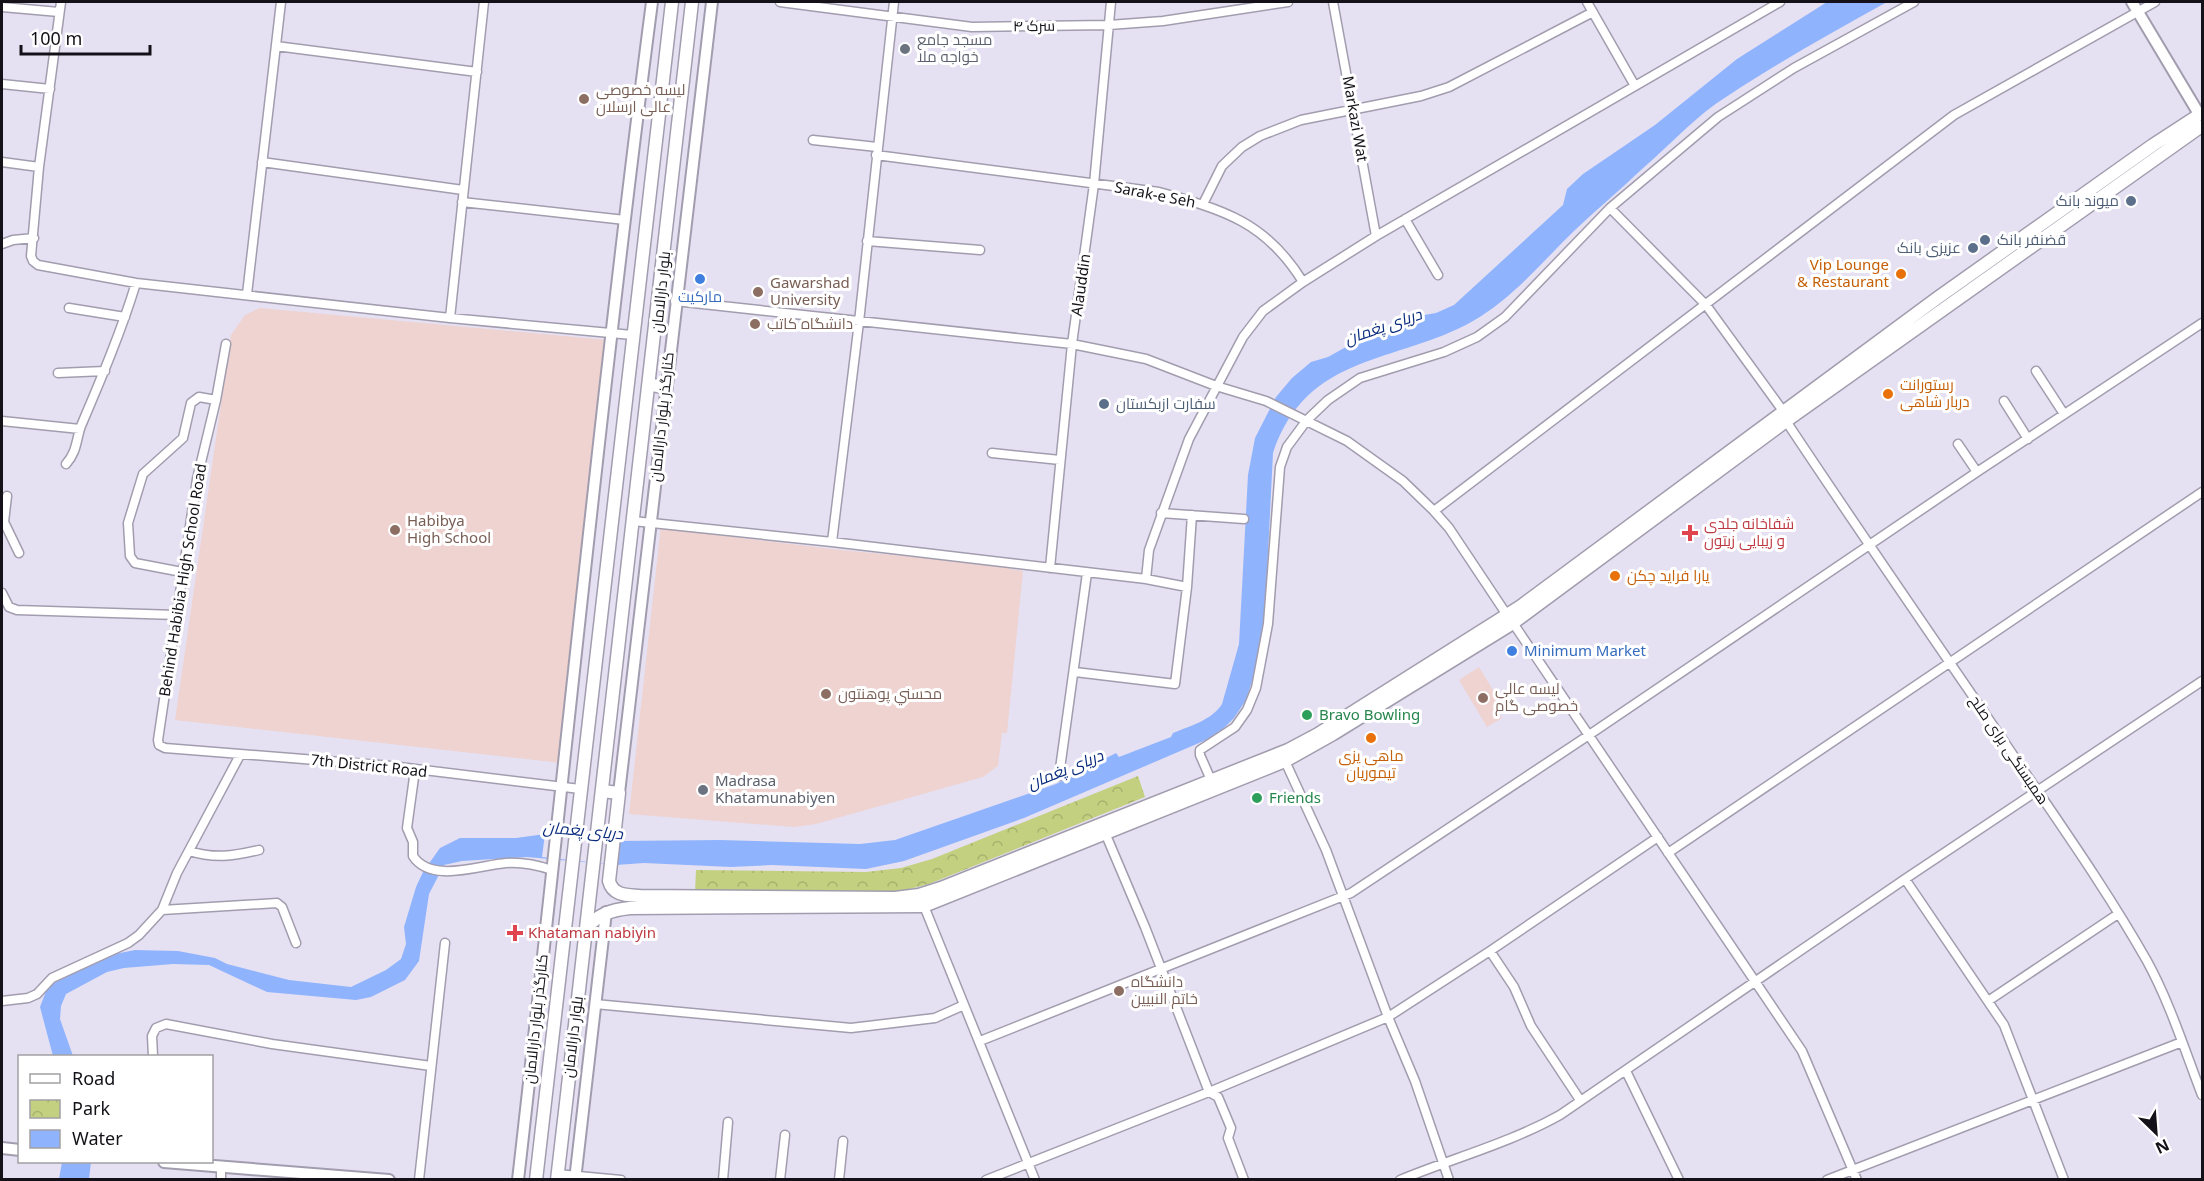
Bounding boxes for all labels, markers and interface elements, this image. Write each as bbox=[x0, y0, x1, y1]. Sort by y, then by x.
street label: سرک ۴ bbox=[1013, 15, 1055, 35]
scale bar bbox=[21, 18, 150, 56]
text: 100 m bbox=[30, 26, 82, 50]
place label: مسجد جامع خواجه ملا bbox=[917, 29, 992, 66]
marker: مسجد جامع خواجه ملا bbox=[898, 42, 912, 56]
street label: Markazi Wat bbox=[1339, 74, 1373, 164]
place label: لیسه خصوصی عالی ارسلان bbox=[596, 79, 685, 117]
marker: لیسه خصوصی عالی ارسلان bbox=[577, 92, 591, 106]
street label: Sarak-e Seh bbox=[1113, 176, 1197, 212]
place label: میوند بانک bbox=[2056, 190, 2119, 210]
marker: میوند بانک bbox=[2124, 194, 2138, 208]
place label: قضنفر بانک bbox=[1997, 229, 2066, 249]
marker: قضنفر بانک bbox=[1978, 233, 1992, 247]
place label: عزیزی بانک bbox=[1897, 237, 1961, 258]
marker: عزیزی بانک bbox=[1966, 241, 1980, 255]
street label: بلوار دارالامان bbox=[646, 250, 675, 334]
street label: Alauddin bbox=[1066, 252, 1094, 317]
place label: Vip Lounge & Restaurant bbox=[1797, 254, 1890, 291]
marker: Vip Lounge & Restaurant bbox=[1894, 267, 1908, 281]
marker: مارکیت bbox=[693, 272, 707, 286]
place label: Gawarshad University bbox=[770, 272, 850, 309]
marker: Gawarshad University bbox=[751, 285, 765, 299]
place label: مارکیت bbox=[678, 286, 722, 306]
water label: دریای پغمان bbox=[1342, 302, 1426, 349]
place label: دانشگاه کاتب bbox=[767, 313, 853, 333]
marker: دانشگاه کاتب bbox=[748, 317, 762, 331]
street label: کنارگذر بلوار دارالامان bbox=[644, 351, 679, 483]
place label: رستورانت دربار شاهی bbox=[1900, 374, 1970, 412]
marker: رستورانت دربار شاهی bbox=[1881, 387, 1895, 401]
place label: سفارت ازبکستان bbox=[1116, 393, 1216, 414]
marker: سفارت ازبکستان bbox=[1097, 397, 1111, 411]
street label: Behind Habibia High School Road bbox=[154, 462, 210, 698]
place label: Habibya High School bbox=[407, 510, 491, 547]
place label: شفاخانه جلدی و زیبایی زیتون bbox=[1704, 513, 1794, 551]
marker: Habibya High School bbox=[388, 523, 402, 537]
marker: شفاخانه جلدی و زیبایی زیتون bbox=[1681, 524, 1699, 542]
place label: یارا فراید چکن bbox=[1627, 565, 1710, 586]
marker: یارا فراید چکن bbox=[1608, 569, 1622, 583]
place label: Minimum Market bbox=[1524, 640, 1647, 660]
marker: Minimum Market bbox=[1505, 644, 1519, 658]
place label: لیسه عالی خصوصی گام bbox=[1495, 678, 1578, 716]
place label: محسني پوهنتون bbox=[838, 683, 942, 706]
marker: محسني پوهنتون bbox=[819, 687, 833, 701]
marker: لیسه عالی خصوصی گام bbox=[1476, 691, 1490, 705]
street label: همبستگی برای صلح bbox=[1964, 691, 2054, 809]
place label: Bravo Bowling bbox=[1319, 704, 1420, 724]
marker: Bravo Bowling bbox=[1300, 708, 1314, 722]
marker: ماهی پزی تیموریان bbox=[1364, 731, 1378, 745]
water label: دریای پغمان bbox=[1024, 743, 1107, 794]
place label: ماهی پزی تیموریان bbox=[1338, 745, 1404, 783]
street label: 7th District Road bbox=[310, 749, 428, 781]
place label: Madrasa Khatamunabiyen bbox=[715, 770, 835, 807]
marker: Madrasa Khatamunabiyen bbox=[696, 783, 710, 797]
place label: Friends bbox=[1269, 787, 1321, 807]
marker: Friends bbox=[1250, 791, 1264, 805]
water label: دریای پغمان bbox=[542, 816, 625, 845]
place label: Khataman nabiyin bbox=[528, 922, 656, 942]
marker: Khataman nabiyin bbox=[506, 924, 524, 942]
street label: کنارگذر بلوار دارالامان bbox=[518, 953, 553, 1085]
place label: دانشگاه خاتم النبیین bbox=[1131, 971, 1198, 1009]
marker: دانشگاه خاتم النبیین bbox=[1112, 984, 1126, 998]
street label: بلوار دارالامان bbox=[557, 995, 588, 1079]
legend bbox=[18, 1055, 213, 1163]
text: Road bbox=[72, 1066, 115, 1090]
text: Park bbox=[72, 1096, 110, 1120]
north arrow bbox=[2126, 1103, 2186, 1163]
text: Water bbox=[72, 1126, 123, 1150]
text: N bbox=[2152, 1134, 2173, 1159]

